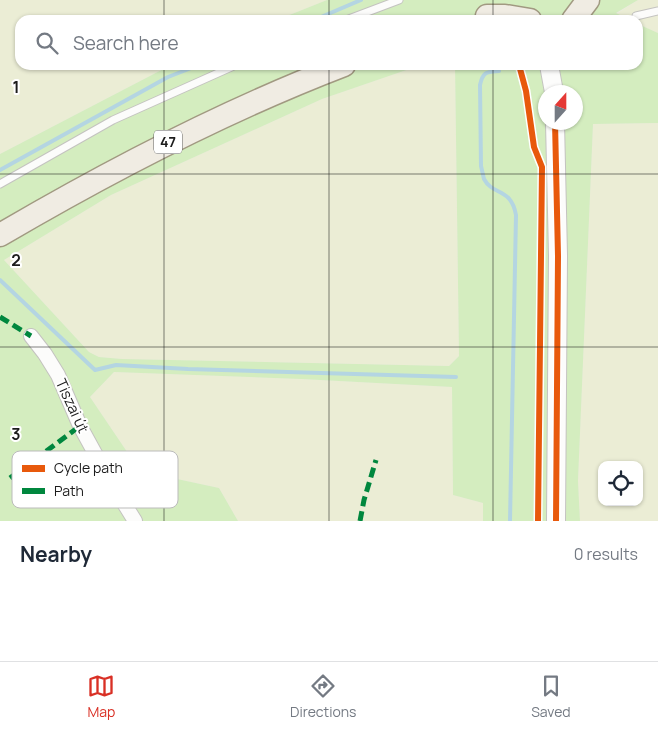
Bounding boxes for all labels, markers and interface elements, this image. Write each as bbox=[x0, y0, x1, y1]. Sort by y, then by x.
search box bbox=[15, 15, 643, 70]
icon: search bbox=[33, 29, 61, 57]
text: Search here bbox=[73, 30, 179, 56]
text: 1 bbox=[12, 76, 20, 98]
north arrow bbox=[538, 85, 583, 130]
road number: 47 bbox=[154, 130, 182, 154]
text: 2 bbox=[11, 249, 21, 271]
street label: Tiszai út bbox=[51, 375, 94, 436]
text: 3 bbox=[11, 423, 21, 445]
legend bbox=[12, 451, 178, 508]
text: Cycle path bbox=[54, 458, 123, 477]
map controls bbox=[598, 461, 643, 506]
button: locate bbox=[598, 461, 643, 506]
text: Path bbox=[54, 481, 84, 500]
text: Nearby bbox=[20, 540, 92, 568]
text: 0 results bbox=[574, 543, 638, 565]
tab: Map bbox=[87, 672, 115, 721]
tab: Directions bbox=[290, 672, 356, 721]
tab: Saved bbox=[531, 672, 571, 721]

